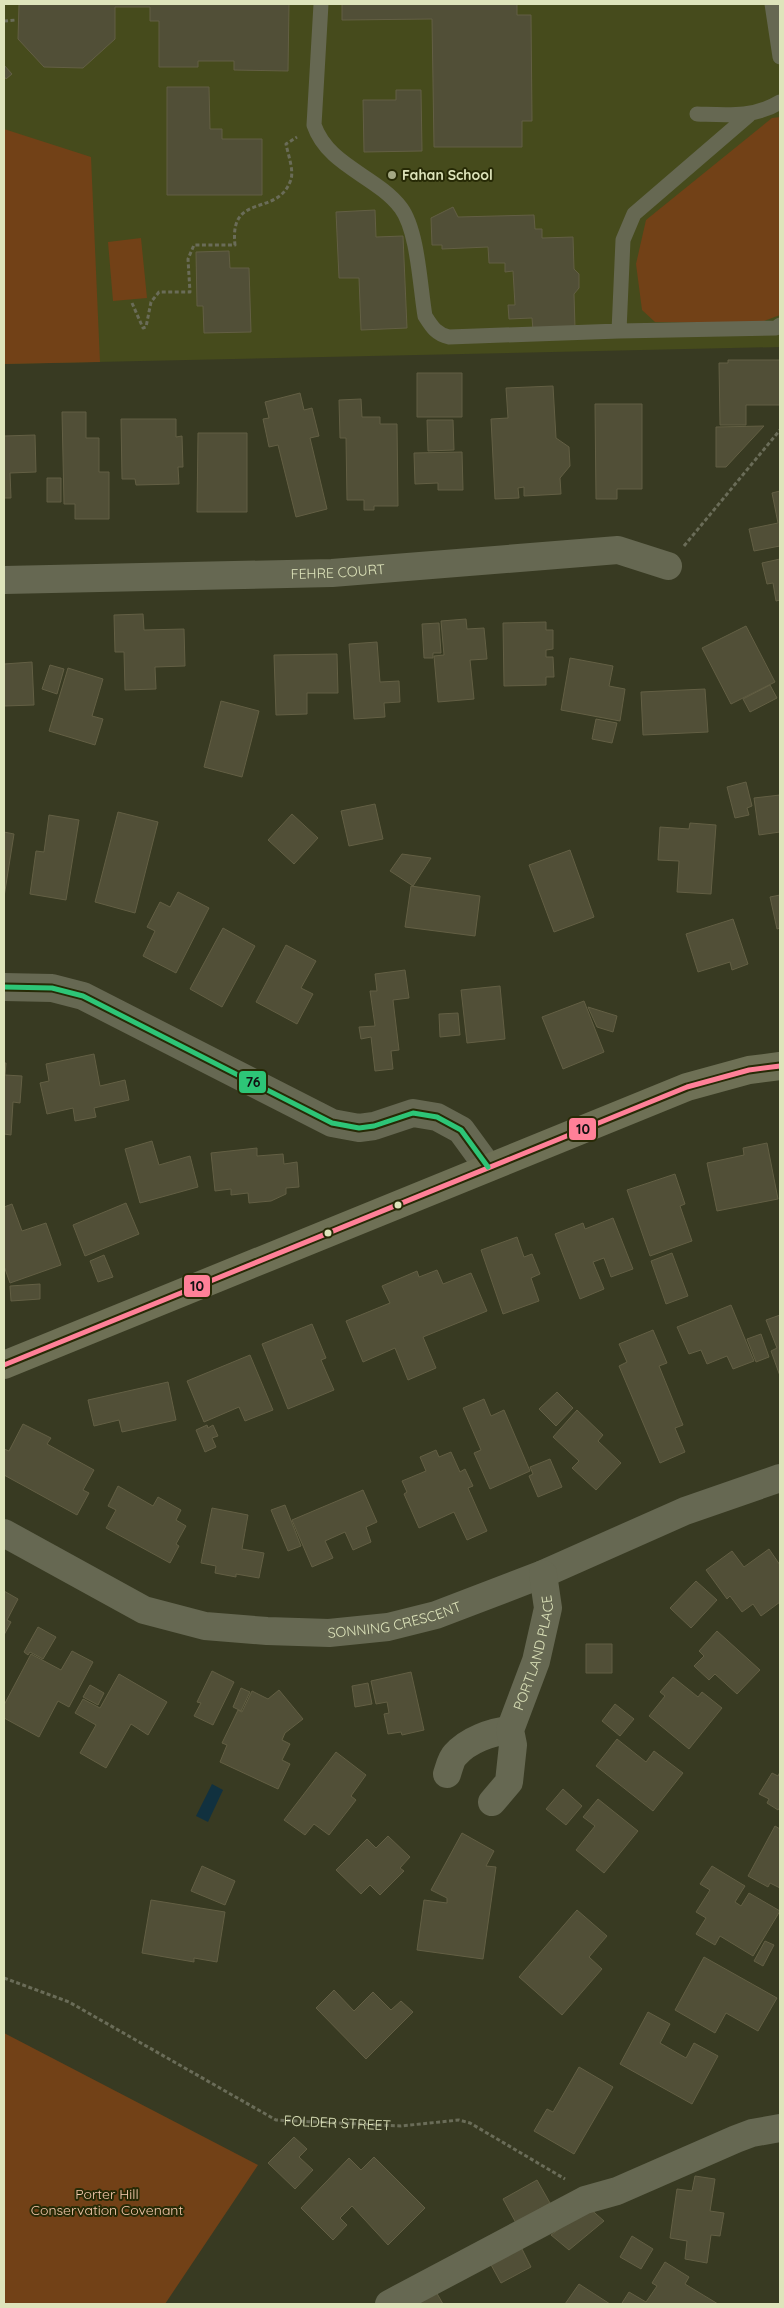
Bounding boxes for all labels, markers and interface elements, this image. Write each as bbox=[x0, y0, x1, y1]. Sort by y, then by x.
place label: Fahan School bbox=[402, 166, 493, 184]
marker: Fahan School bbox=[386, 169, 398, 181]
street label: FEHRE COURT bbox=[290, 560, 386, 583]
line badge: 76 bbox=[238, 1070, 267, 1094]
text: 76 bbox=[245, 1073, 261, 1091]
line badge: 10 bbox=[568, 1117, 597, 1141]
text: 10 bbox=[576, 1120, 590, 1138]
unlabelled marker bbox=[393, 1200, 403, 1210]
unlabelled marker bbox=[323, 1228, 333, 1238]
line badge: 10 bbox=[183, 1274, 211, 1298]
text: 10 bbox=[190, 1277, 204, 1295]
street label: PORTLAND PLACE bbox=[509, 1594, 558, 1713]
street label: SONNING CRESCENT bbox=[327, 1597, 464, 1642]
street label: FOLDER STREET bbox=[283, 2111, 391, 2135]
park label: Porter Hill Conservation Covenant bbox=[31, 2185, 183, 2219]

